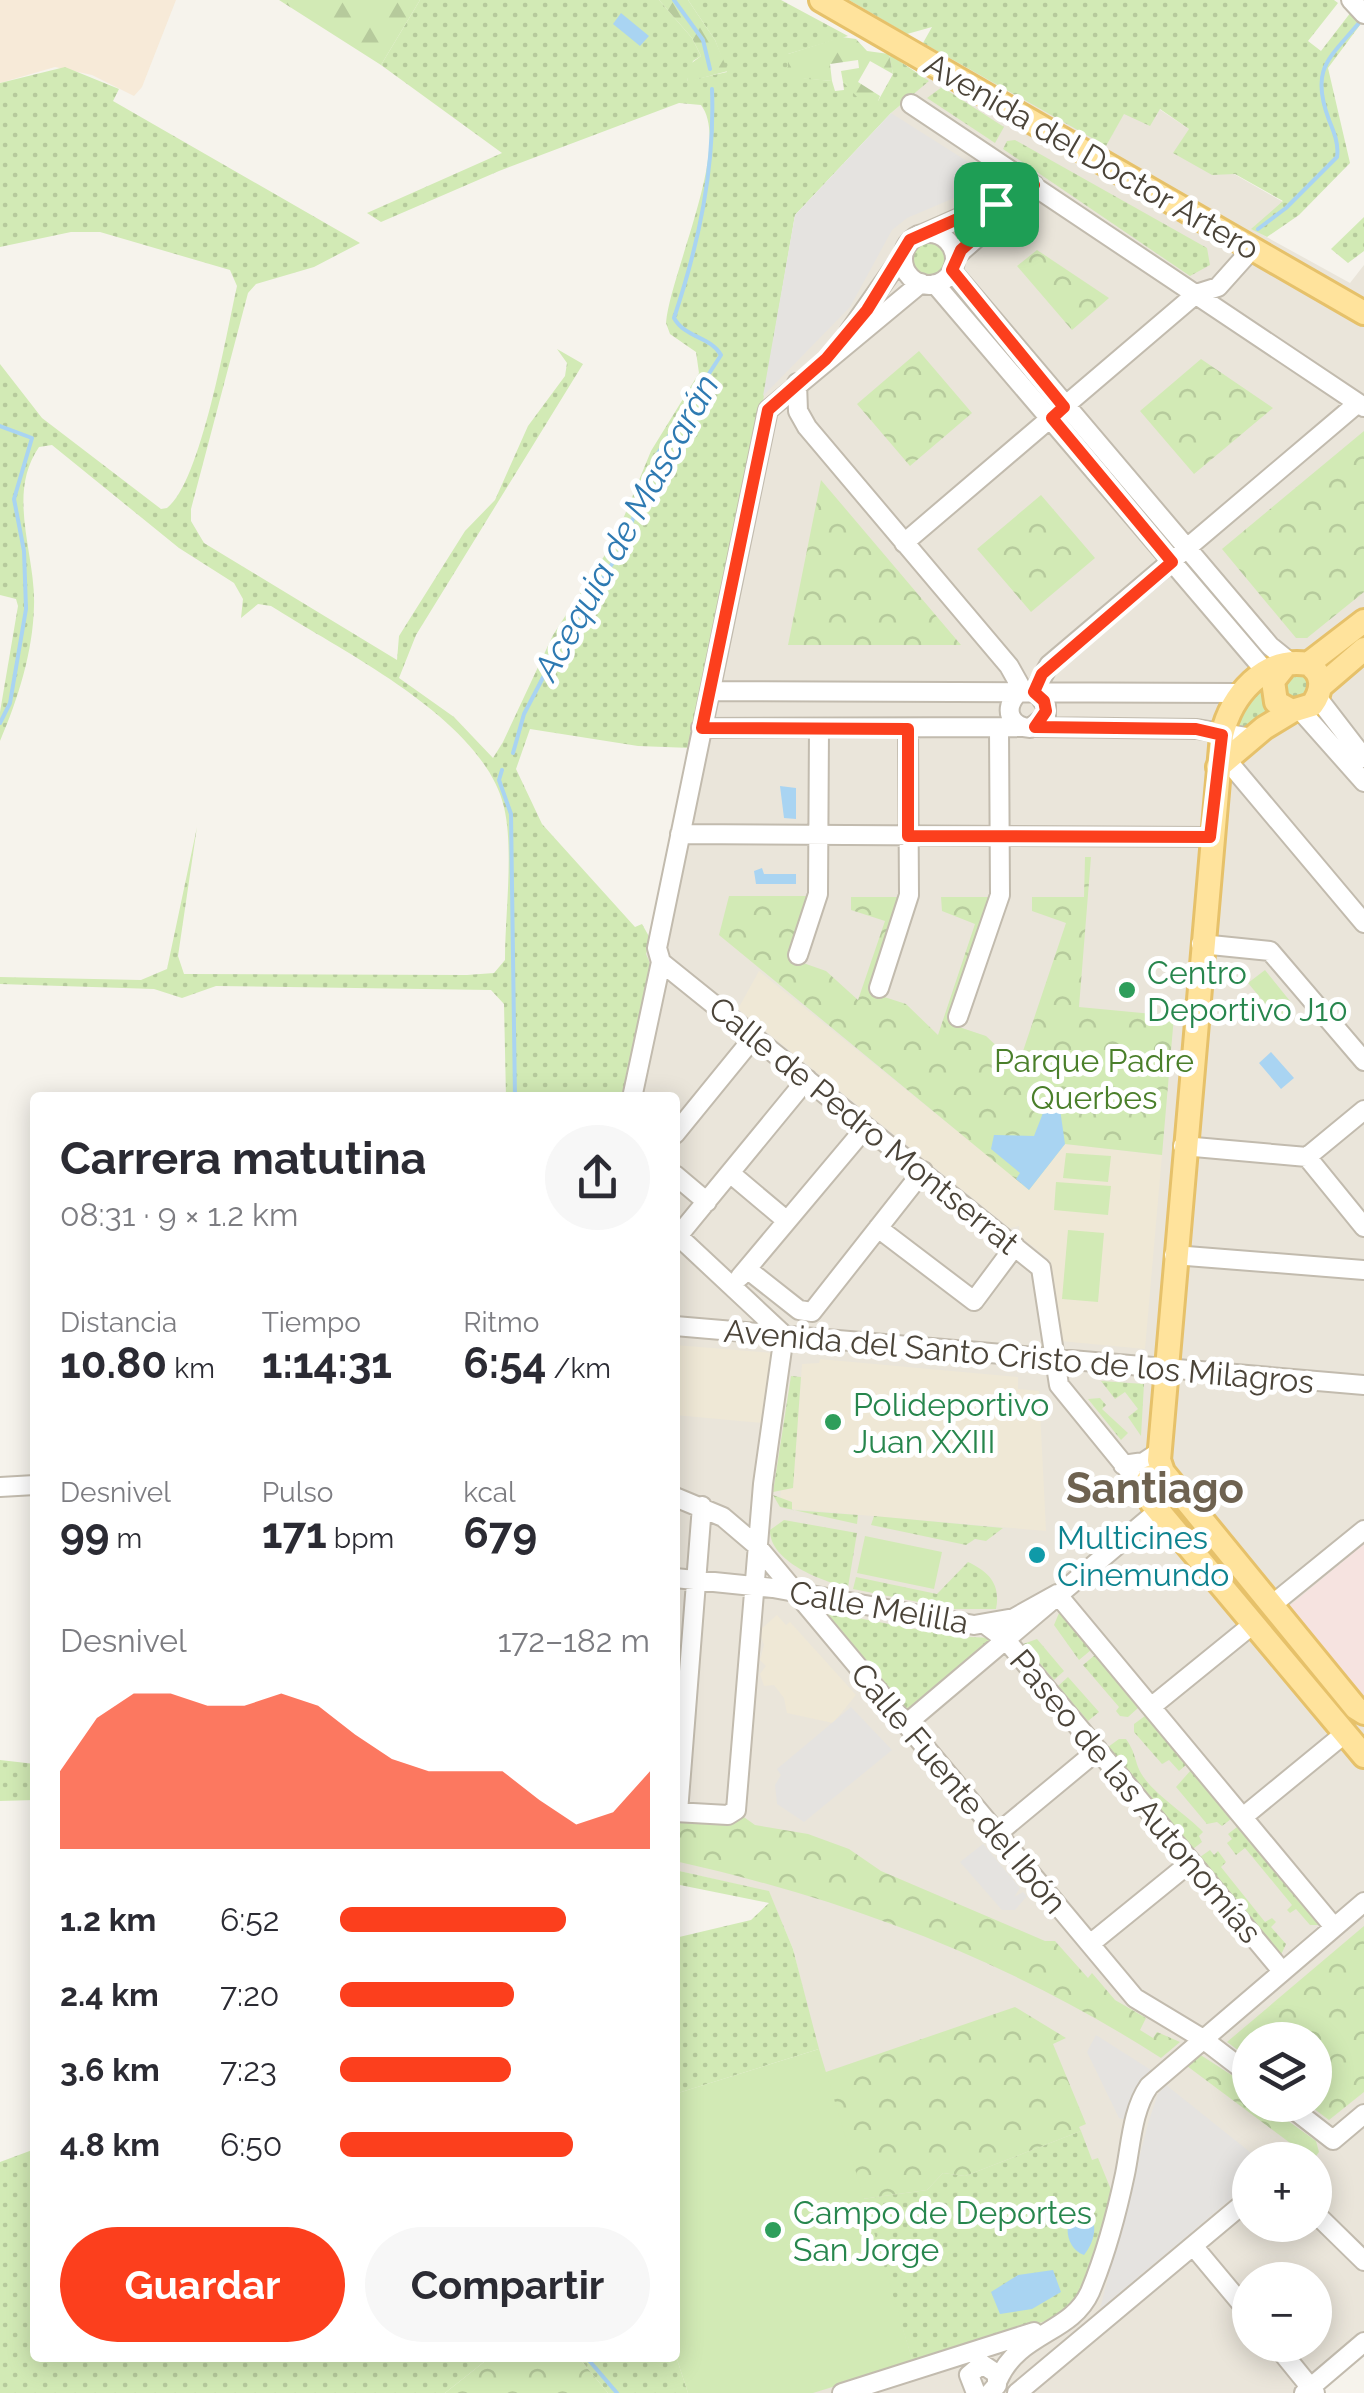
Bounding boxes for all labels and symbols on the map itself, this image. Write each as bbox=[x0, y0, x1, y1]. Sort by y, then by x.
street label: Avenida del Doctor Artero bbox=[918, 45, 1266, 267]
pin bbox=[954, 162, 1039, 247]
water label: Acequia de Mascarán bbox=[524, 367, 727, 689]
place label: Centro Deportivo J10 bbox=[1147, 954, 1348, 1028]
marker: Centro Deportivo J10 bbox=[1116, 979, 1138, 1001]
street label: Calle de Pedro Montserrat bbox=[702, 989, 1026, 1261]
park label: Parque Padre Querbes bbox=[994, 1042, 1194, 1116]
street label: Avenida del Santo Cristo de los Milagros bbox=[722, 1312, 1316, 1400]
place label: Polideportivo Juan XXIII bbox=[853, 1386, 1049, 1460]
marker: Polideportivo Juan XXIII bbox=[822, 1411, 844, 1433]
district label: Santiago bbox=[1066, 1464, 1244, 1513]
place label: Multicines Cinemundo bbox=[1057, 1519, 1229, 1593]
marker: Multicines Cinemundo bbox=[1026, 1544, 1048, 1566]
street label: Calle Melilla bbox=[787, 1573, 971, 1641]
street label: Paseo de las Autonomías bbox=[1003, 1642, 1269, 1950]
street label: Calle Fuente del Ibón bbox=[844, 1655, 1074, 1921]
place label: Campo de Deportes San Jorge bbox=[793, 2194, 1092, 2268]
marker: Campo de Deportes San Jorge bbox=[762, 2219, 784, 2241]

